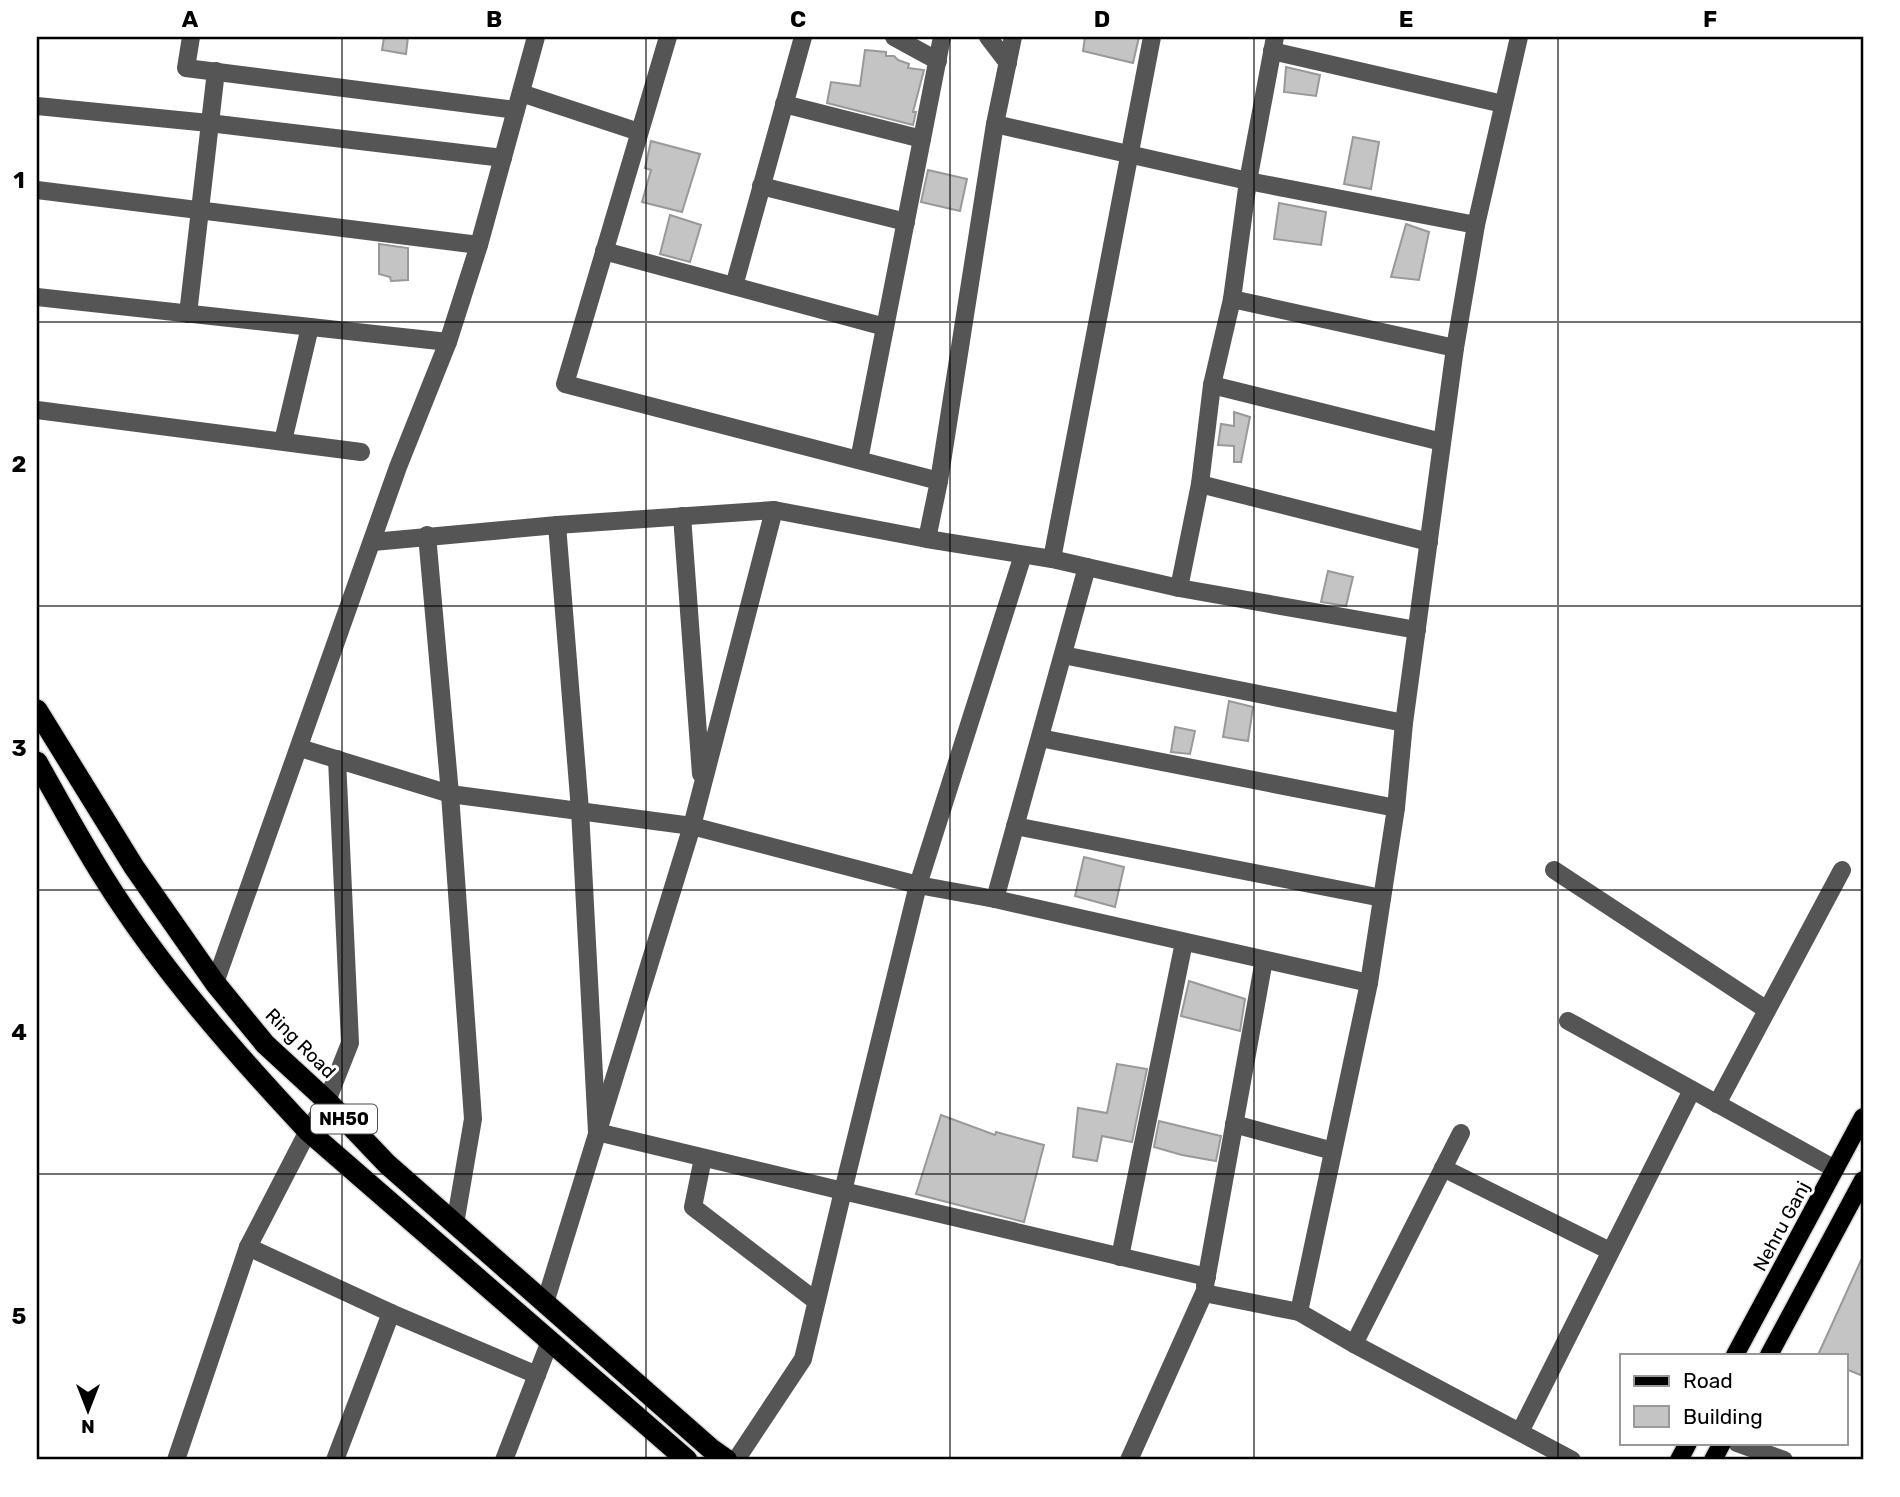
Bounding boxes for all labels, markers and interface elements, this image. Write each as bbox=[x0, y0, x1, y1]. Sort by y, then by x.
text: A bbox=[182, 5, 199, 33]
text: B bbox=[486, 5, 502, 33]
text: C bbox=[790, 5, 806, 33]
text: D bbox=[1094, 5, 1110, 33]
text: E bbox=[1399, 5, 1413, 33]
text: F bbox=[1703, 5, 1717, 33]
text: 1 bbox=[13, 166, 25, 194]
text: 2 bbox=[12, 450, 26, 478]
text: 3 bbox=[11, 734, 27, 762]
street label: Ring Road bbox=[261, 1004, 340, 1083]
text: 4 bbox=[11, 1018, 27, 1046]
road number: NH50 bbox=[311, 1104, 377, 1134]
street label: Nehru Ganj bbox=[1748, 1177, 1815, 1275]
text: 5 bbox=[12, 1302, 27, 1330]
legend bbox=[1620, 1354, 1848, 1444]
text: Road bbox=[1683, 1368, 1733, 1393]
north arrow bbox=[52, 1374, 122, 1444]
text: Building bbox=[1683, 1404, 1763, 1429]
text: N bbox=[81, 1415, 95, 1438]

